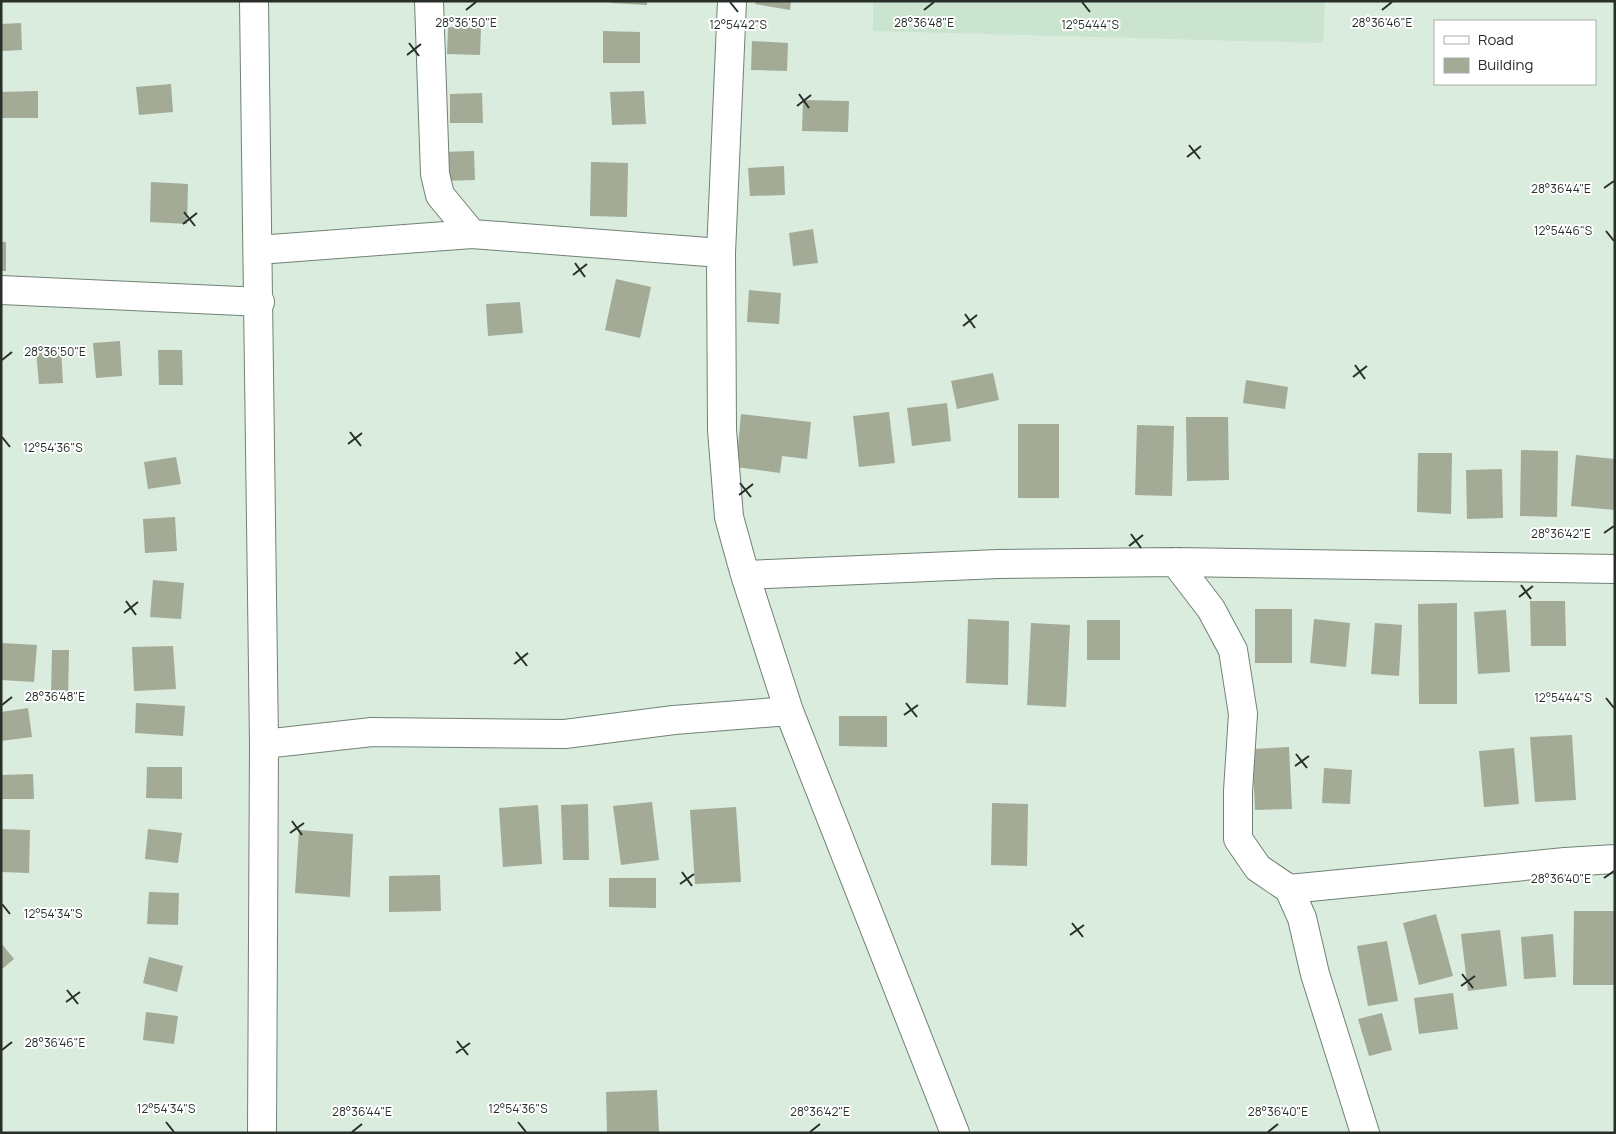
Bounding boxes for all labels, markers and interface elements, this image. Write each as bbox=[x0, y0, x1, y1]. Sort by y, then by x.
text: 28°36'50"E bbox=[435, 14, 497, 31]
text: 28°36'48"E bbox=[894, 14, 954, 31]
text: 28°36'46"E bbox=[1352, 14, 1412, 31]
text: 12°54'42"S bbox=[709, 16, 767, 33]
text: 12°54'44"S bbox=[1061, 16, 1119, 33]
legend bbox=[1434, 20, 1596, 85]
text: Road bbox=[1478, 29, 1514, 50]
text: Building bbox=[1478, 54, 1533, 75]
text: 28°36'44"E bbox=[1531, 180, 1591, 197]
text: 12°54'46"S bbox=[1534, 222, 1592, 239]
text: 28°36'50"E bbox=[24, 343, 86, 360]
text: 12°54'36"S bbox=[23, 439, 83, 456]
text: 28°36'42"E bbox=[1531, 525, 1591, 542]
text: 28°36'48"E bbox=[25, 688, 85, 705]
text: 12°54'44"S bbox=[1534, 689, 1592, 706]
text: 28°36'40"E bbox=[1531, 870, 1591, 887]
text: 12°54'34"S bbox=[24, 905, 82, 922]
text: 28°36'46"E bbox=[25, 1034, 85, 1051]
text: 12°54'34"S bbox=[137, 1100, 195, 1117]
text: 12°54'36"S bbox=[488, 1100, 548, 1117]
text: 28°36'44"E bbox=[332, 1103, 392, 1120]
text: 28°36'42"E bbox=[790, 1103, 850, 1120]
text: 28°36'40"E bbox=[1248, 1103, 1308, 1120]

